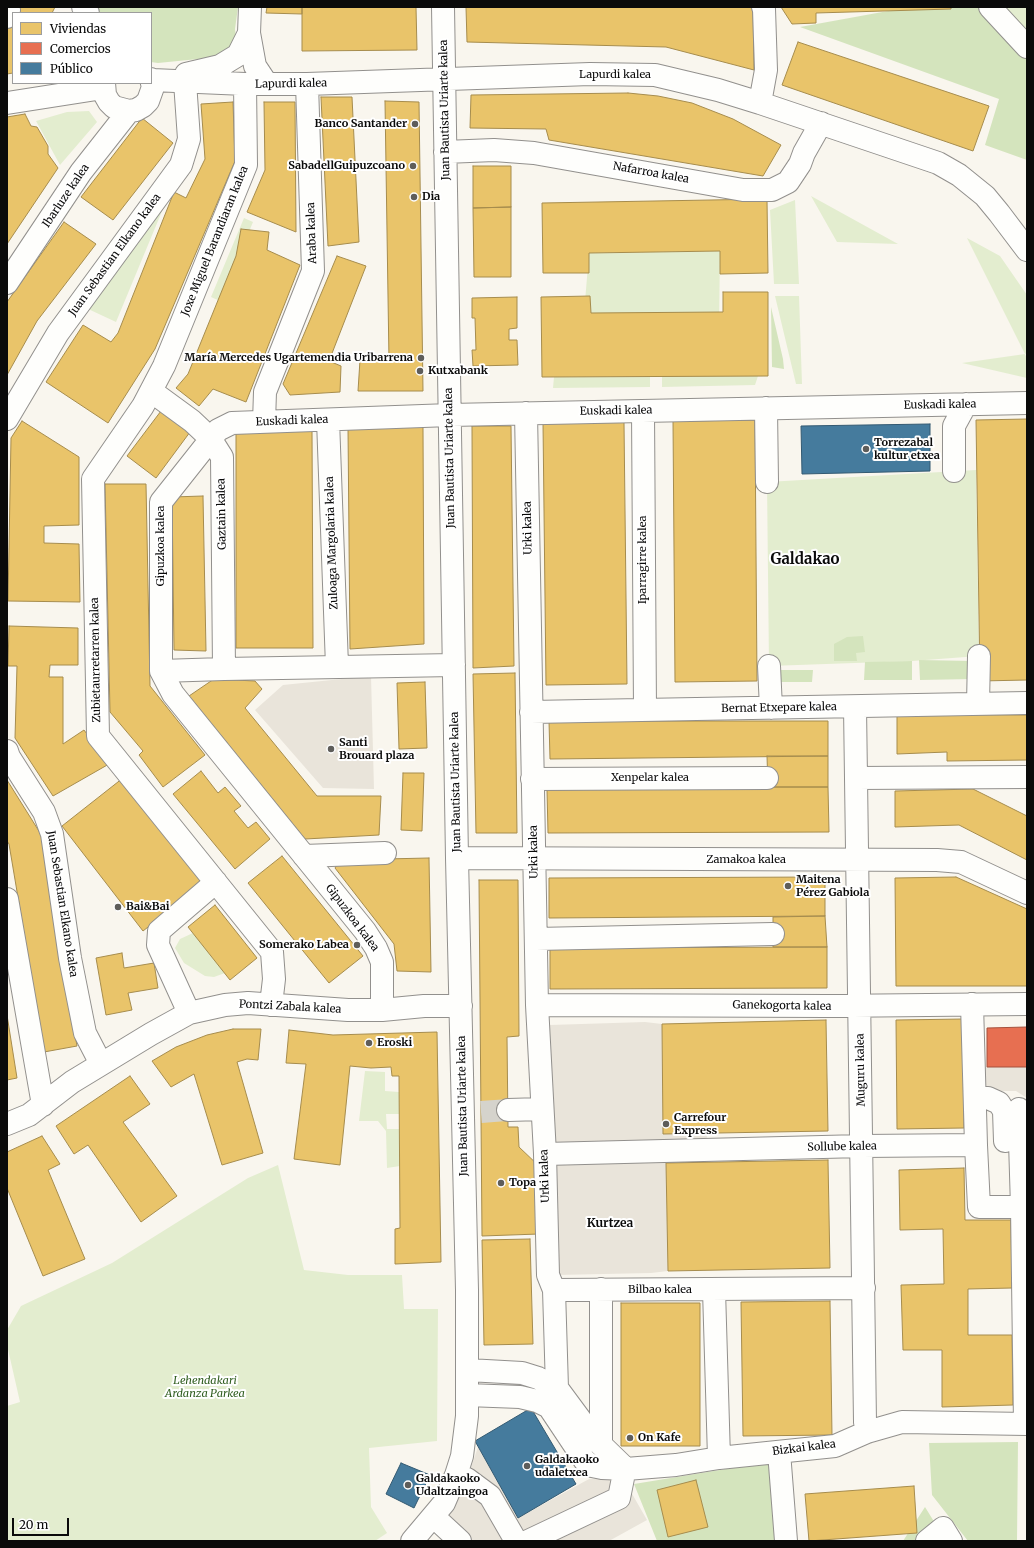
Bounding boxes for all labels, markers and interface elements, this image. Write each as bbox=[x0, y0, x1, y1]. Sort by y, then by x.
legend bbox=[12, 12, 152, 84]
text: Viviendas bbox=[50, 21, 106, 36]
street label: Juan Bautista Uriarte kalea bbox=[437, 40, 453, 180]
text: Comercios bbox=[50, 41, 111, 56]
text: Público bbox=[50, 61, 93, 76]
street label: Lapurdi kalea bbox=[579, 68, 651, 82]
street label: Lapurdi kalea bbox=[255, 77, 327, 91]
place label: Banco Santander bbox=[315, 117, 407, 131]
marker: Banco Santander bbox=[410, 119, 420, 129]
place label: SabadellGuipuzcoano bbox=[288, 159, 405, 173]
street label: Nafarroa kalea bbox=[612, 160, 690, 186]
marker: SabadellGuipuzcoano bbox=[408, 161, 418, 171]
street label: Ibarluze kalea bbox=[40, 162, 92, 230]
street label: Joxe Miguel Barandiaran kalea bbox=[179, 164, 251, 318]
place label: Dia bbox=[422, 190, 440, 204]
street label: Juan Sebastian Elkano kalea bbox=[66, 191, 164, 319]
marker: Dia bbox=[409, 192, 419, 202]
street label: Araba kalea bbox=[304, 202, 320, 264]
place label: María Mercedes Ugartemendia Uribarrena bbox=[184, 351, 413, 365]
marker: María Mercedes Ugartemendia Uribarrena bbox=[416, 353, 426, 363]
place label: Kutxabank bbox=[428, 364, 488, 378]
marker: Kutxabank bbox=[415, 366, 425, 376]
street label: Juan Bautista Uriarte kalea bbox=[442, 388, 458, 528]
street label: Euskadi kalea bbox=[904, 398, 976, 412]
street label: Euskadi kalea bbox=[580, 404, 652, 418]
street label: Euskadi kalea bbox=[255, 413, 329, 429]
place label: Torrezabal kultur etxea bbox=[874, 436, 940, 462]
marker: Torrezabal kultur etxea bbox=[861, 444, 871, 454]
street label: Zuloaga Margolaria kalea bbox=[323, 476, 341, 610]
street label: Gaztain kalea bbox=[215, 478, 229, 550]
street label: Urki kalea bbox=[521, 501, 535, 555]
street label: Gipuzkoa kalea bbox=[154, 506, 168, 586]
street label: Iparragirre kalea bbox=[636, 516, 650, 604]
district label: Galdakao bbox=[771, 551, 839, 569]
street label: Zubietaurretarren kalea bbox=[88, 597, 104, 723]
street label: Bernat Etxepare kalea bbox=[721, 700, 837, 716]
street label: Juan Bautista Uriarte kalea bbox=[448, 712, 464, 852]
place label: Santi Brouard plaza bbox=[339, 736, 414, 762]
marker: Santi Brouard plaza bbox=[326, 744, 336, 754]
street label: Xenpelar kalea bbox=[611, 771, 689, 785]
street label: Urki kalea bbox=[527, 825, 541, 879]
street label: Juan Sebastian Elkano kalea bbox=[44, 830, 80, 978]
street label: Zamakoa kalea bbox=[706, 853, 786, 867]
place label: Maitena Pérez Gabiola bbox=[796, 873, 869, 899]
marker: Maitena Pérez Gabiola bbox=[783, 881, 793, 891]
street label: Gipuzkoa kalea bbox=[322, 882, 382, 954]
place label: Bai&Bai bbox=[126, 900, 170, 914]
marker: Bai&Bai bbox=[113, 902, 123, 912]
place label: Somerako Labea bbox=[259, 938, 349, 952]
marker: Somerako Labea bbox=[352, 940, 362, 950]
street label: Pontzi Zabala kalea bbox=[238, 998, 342, 1016]
street label: Ganekogorta kalea bbox=[733, 999, 831, 1013]
street label: Muguru kalea bbox=[854, 1033, 868, 1107]
place label: Eroski bbox=[377, 1036, 412, 1050]
street label: Juan Bautista Uriarte kalea bbox=[455, 1036, 471, 1176]
marker: Eroski bbox=[364, 1038, 374, 1048]
place label: Carrefour Express bbox=[674, 1111, 726, 1137]
marker: Carrefour Express bbox=[661, 1119, 671, 1129]
street label: Sollube kalea bbox=[807, 1140, 877, 1154]
street label: Urki kalea bbox=[537, 1149, 553, 1203]
place label: Topa bbox=[509, 1176, 536, 1190]
marker: Topa bbox=[496, 1178, 506, 1188]
district label: Kurtzea bbox=[587, 1217, 633, 1231]
street label: Bilbao kalea bbox=[628, 1283, 692, 1297]
park label: Lehendakari Ardanza Parkea bbox=[165, 1374, 245, 1400]
place label: On Kafe bbox=[638, 1431, 681, 1445]
marker: On Kafe bbox=[625, 1433, 635, 1443]
street label: Bizkai kalea bbox=[772, 1438, 836, 1458]
place label: Galdakaoko udaletxea bbox=[535, 1453, 599, 1479]
marker: Galdakaoko udaletxea bbox=[522, 1461, 532, 1471]
place label: Galdakaoko Udaltzaingoa bbox=[416, 1472, 488, 1498]
marker: Galdakaoko Udaltzaingoa bbox=[403, 1480, 413, 1490]
scale bar bbox=[14, 1510, 71, 1536]
text: 20 m bbox=[19, 1517, 48, 1532]

